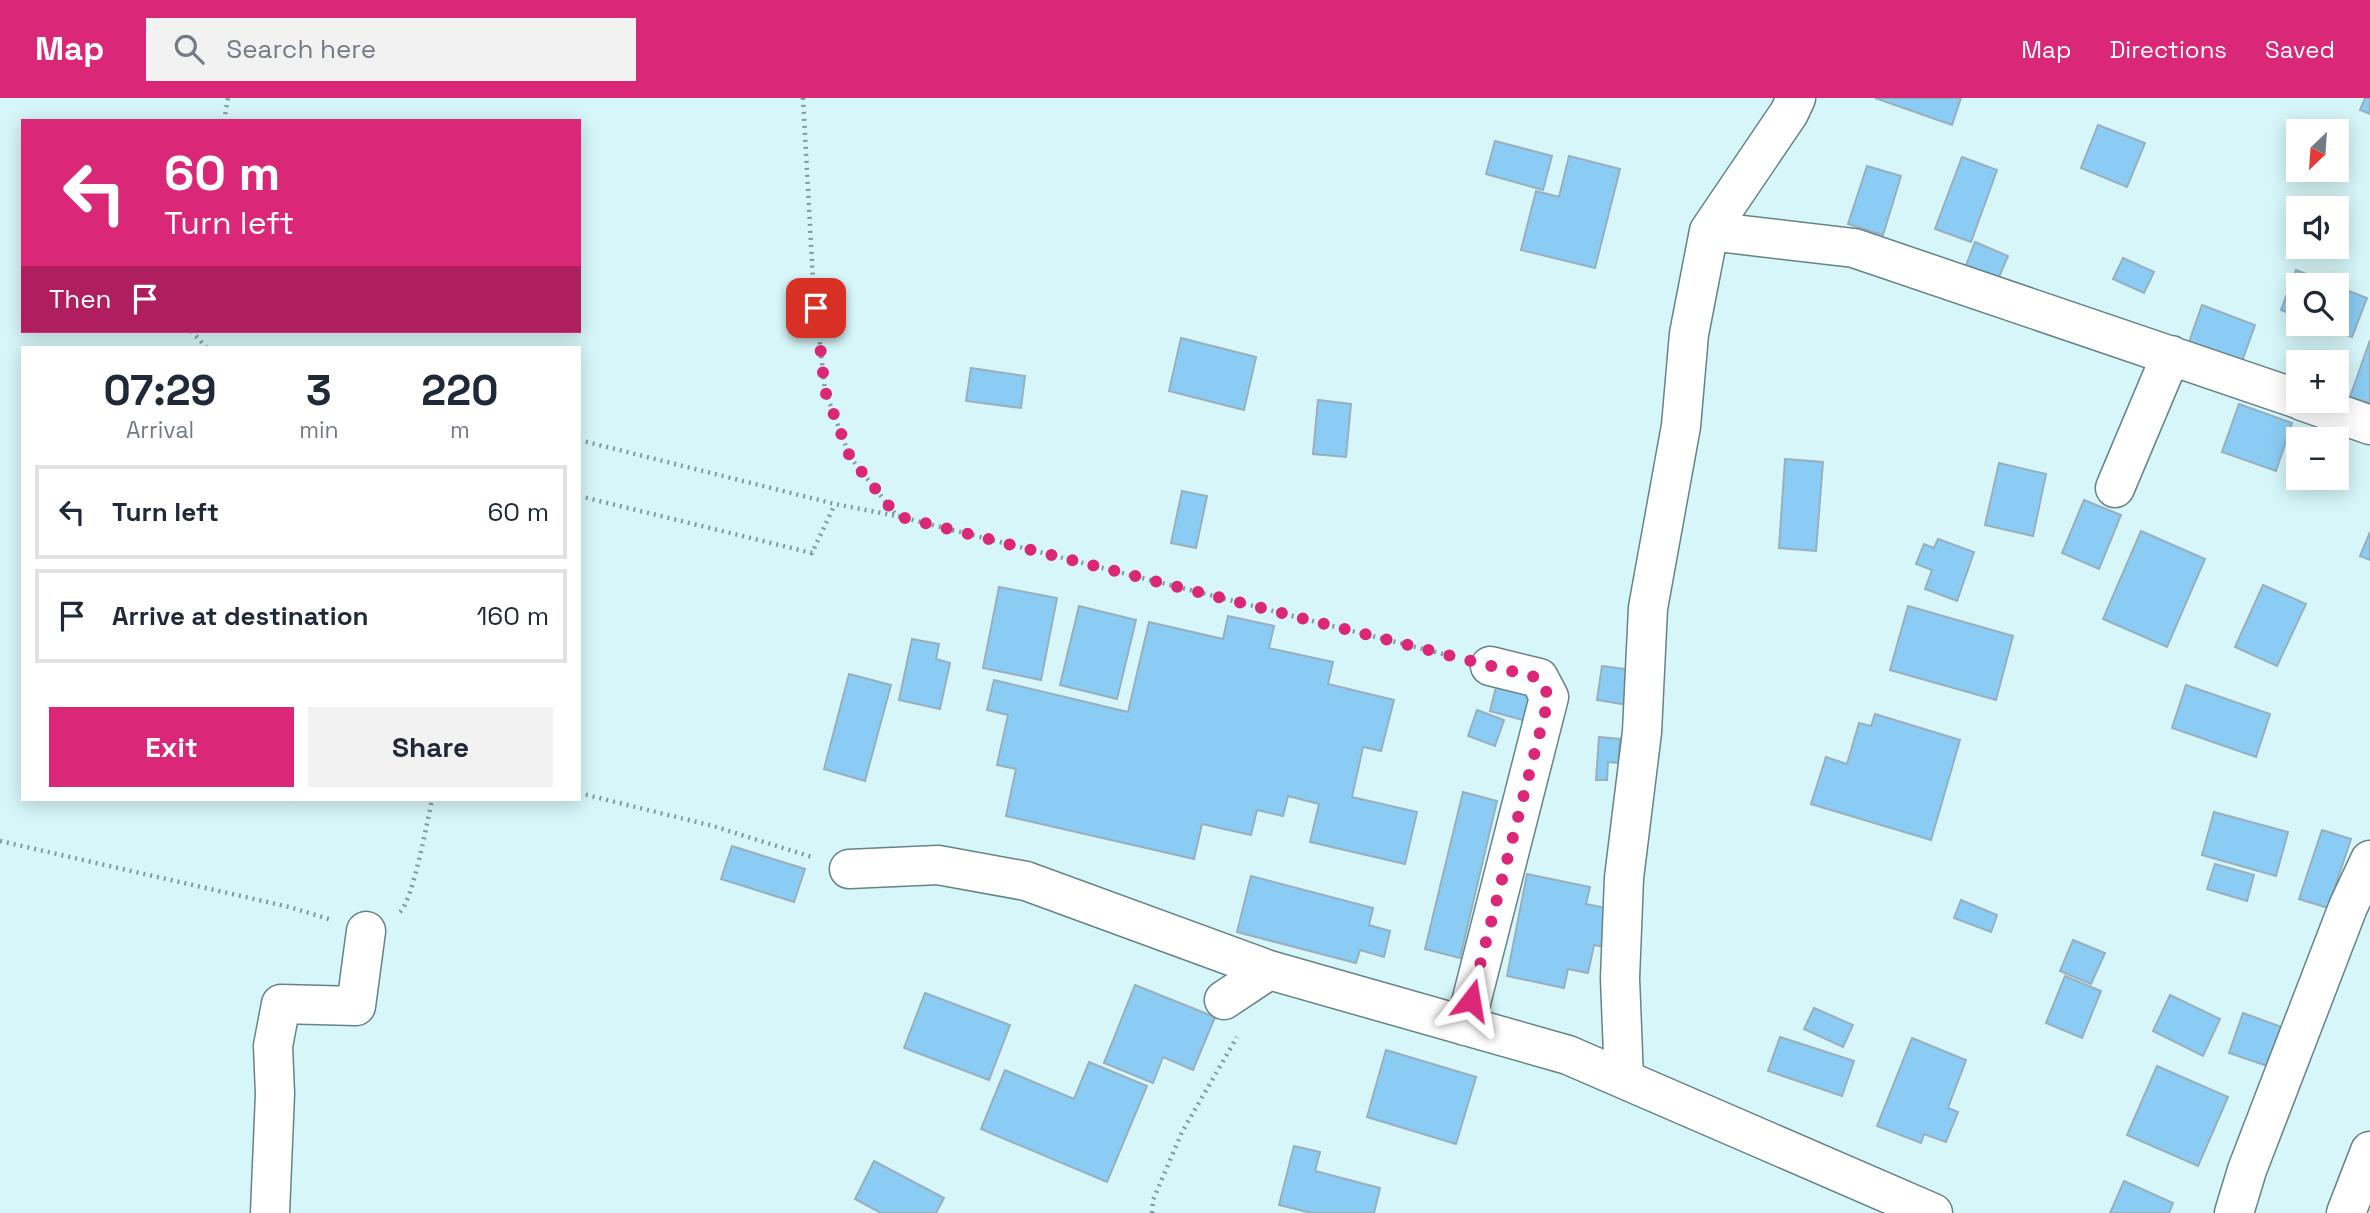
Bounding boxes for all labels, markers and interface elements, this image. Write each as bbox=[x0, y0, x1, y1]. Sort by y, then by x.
search box bbox=[146, 18, 636, 81]
text: Map bbox=[35, 28, 104, 70]
icon: search bbox=[170, 30, 208, 68]
text: Search here bbox=[226, 32, 376, 66]
text: Map bbox=[2021, 34, 2071, 65]
text: Directions bbox=[2109, 34, 2227, 65]
text: Saved bbox=[2265, 34, 2335, 65]
north arrow bbox=[2286, 119, 2348, 182]
map controls bbox=[2286, 119, 2349, 490]
text: 60 m bbox=[164, 142, 280, 204]
icon: left bbox=[49, 147, 140, 238]
button: sound bbox=[2286, 196, 2349, 259]
text: Turn left bbox=[164, 203, 294, 243]
button: search bbox=[2286, 273, 2349, 336]
pin bbox=[786, 278, 846, 338]
icon: arrive bbox=[126, 280, 164, 318]
text: Then bbox=[49, 282, 112, 316]
icon: arrive bbox=[797, 289, 835, 327]
button: + bbox=[2286, 350, 2349, 413]
text: 07:29 bbox=[104, 364, 217, 417]
text: 3 bbox=[306, 364, 332, 417]
text: 220 bbox=[421, 364, 498, 417]
text: Arrival bbox=[126, 415, 194, 445]
text: min bbox=[299, 415, 339, 445]
text: m bbox=[450, 415, 470, 445]
button: − bbox=[2286, 427, 2349, 490]
icon: left bbox=[53, 493, 91, 531]
text: Turn left bbox=[112, 495, 219, 529]
text: 60 m bbox=[487, 495, 549, 529]
icon: arrive bbox=[53, 597, 91, 635]
text: Arrive at destination bbox=[112, 599, 369, 633]
text: 160 m bbox=[477, 599, 549, 633]
button: Exit bbox=[49, 707, 294, 787]
button: Share bbox=[308, 707, 553, 787]
position arrow bbox=[1434, 963, 1508, 1037]

